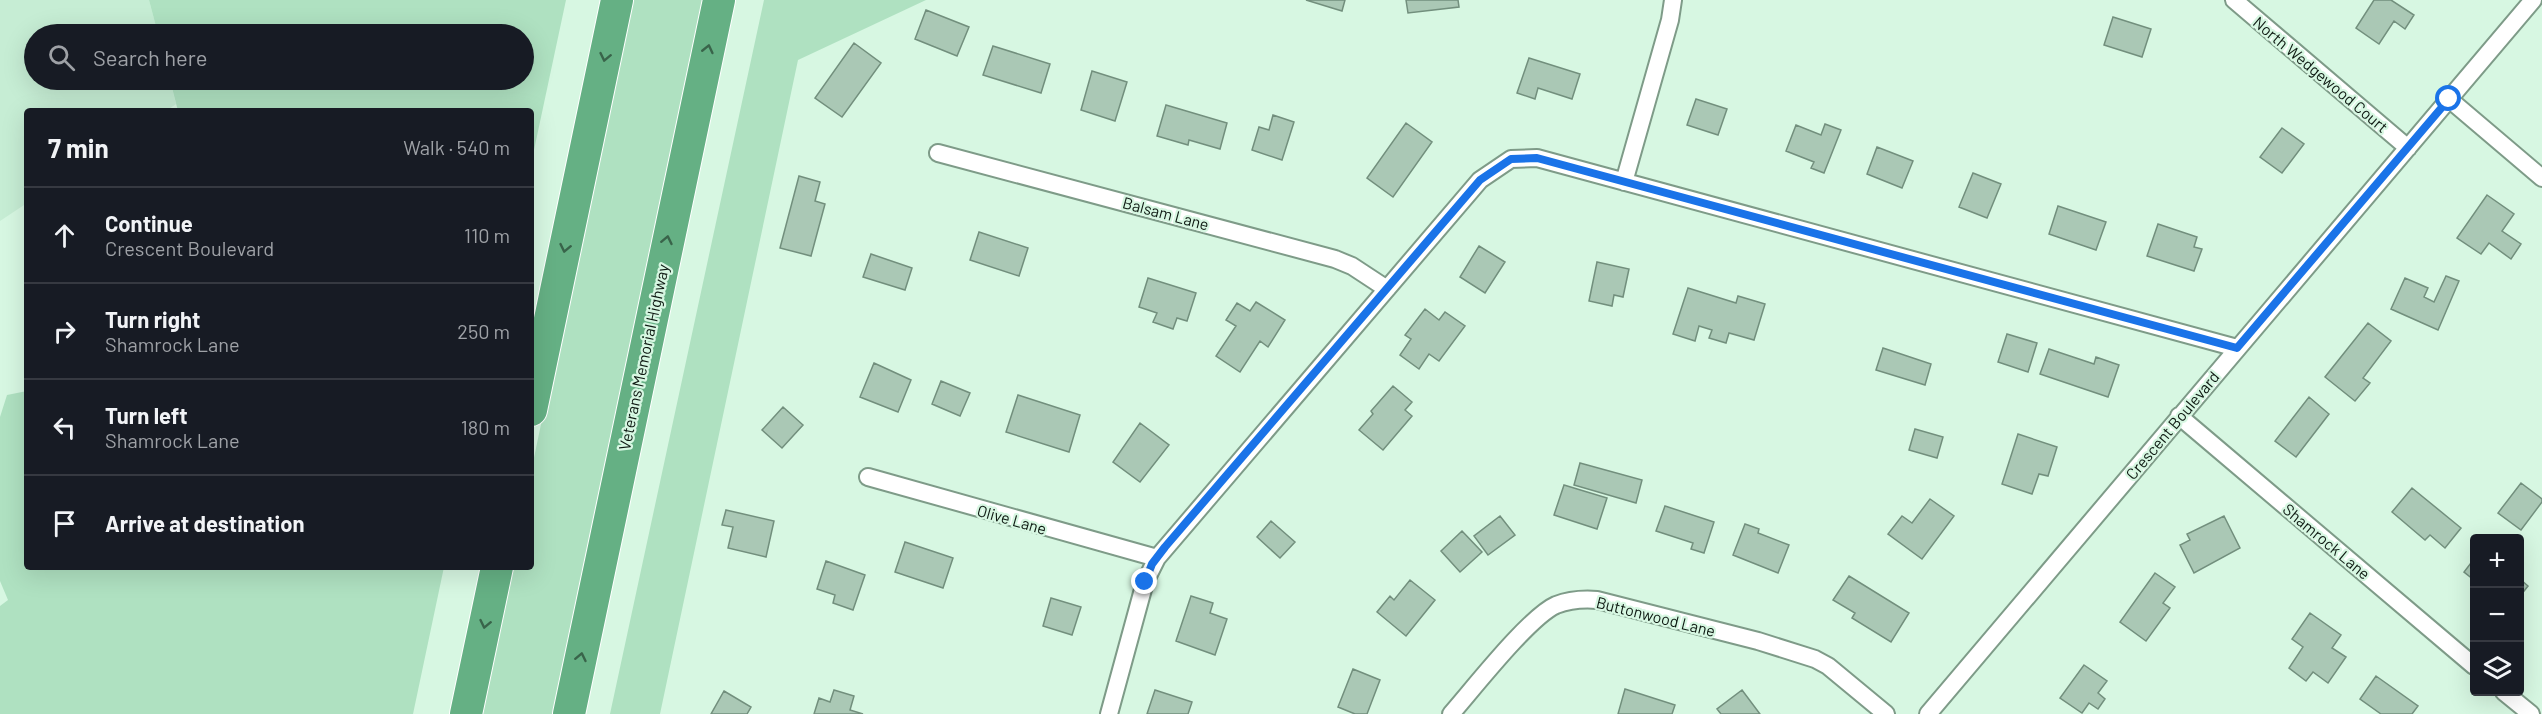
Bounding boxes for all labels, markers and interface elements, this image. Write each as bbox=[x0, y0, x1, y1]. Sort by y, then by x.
street label: North Wedgewood Court bbox=[2250, 12, 2392, 136]
search box bbox=[24, 24, 534, 90]
icon: search bbox=[45, 41, 78, 74]
text: Search here bbox=[93, 44, 207, 70]
one-way arrow bbox=[701, 44, 714, 54]
one-way arrow bbox=[599, 52, 612, 62]
route start bbox=[2435, 85, 2461, 111]
text: 7 min bbox=[48, 132, 109, 163]
text: Walk · 540 m bbox=[403, 135, 510, 159]
street label: Balsam Lane bbox=[1121, 192, 1211, 234]
text: Continue bbox=[105, 210, 193, 236]
icon: ahead bbox=[48, 219, 81, 252]
text: 110 m bbox=[464, 223, 510, 247]
one-way arrow bbox=[660, 235, 673, 245]
text: Crescent Boulevard bbox=[105, 236, 274, 260]
one-way arrow bbox=[559, 243, 572, 253]
street label: Veterans Memorial Highway bbox=[614, 262, 672, 452]
text: Turn right bbox=[105, 306, 200, 332]
icon: right bbox=[48, 315, 81, 348]
text: 250 m bbox=[457, 319, 510, 343]
text: Shamrock Lane bbox=[105, 332, 240, 356]
street label: Crescent Boulevard bbox=[2121, 367, 2223, 483]
text: Turn left bbox=[105, 402, 188, 428]
icon: left bbox=[48, 411, 81, 444]
text: 180 m bbox=[461, 415, 510, 439]
text: Shamrock Lane bbox=[105, 428, 240, 452]
street label: Shamrock Lane bbox=[2280, 499, 2374, 583]
street label: Olive Lane bbox=[975, 500, 1049, 538]
icon: arrive bbox=[48, 507, 81, 540]
text: Arrive at destination bbox=[105, 510, 304, 536]
map controls bbox=[2470, 534, 2524, 696]
button: + bbox=[2470, 534, 2524, 588]
route end bbox=[1131, 568, 1157, 594]
button: − bbox=[2470, 588, 2524, 642]
street label: Buttonwood Lane bbox=[1595, 592, 1717, 640]
one-way arrow bbox=[479, 619, 492, 629]
button: layers bbox=[2470, 642, 2524, 696]
one-way arrow bbox=[574, 652, 587, 662]

